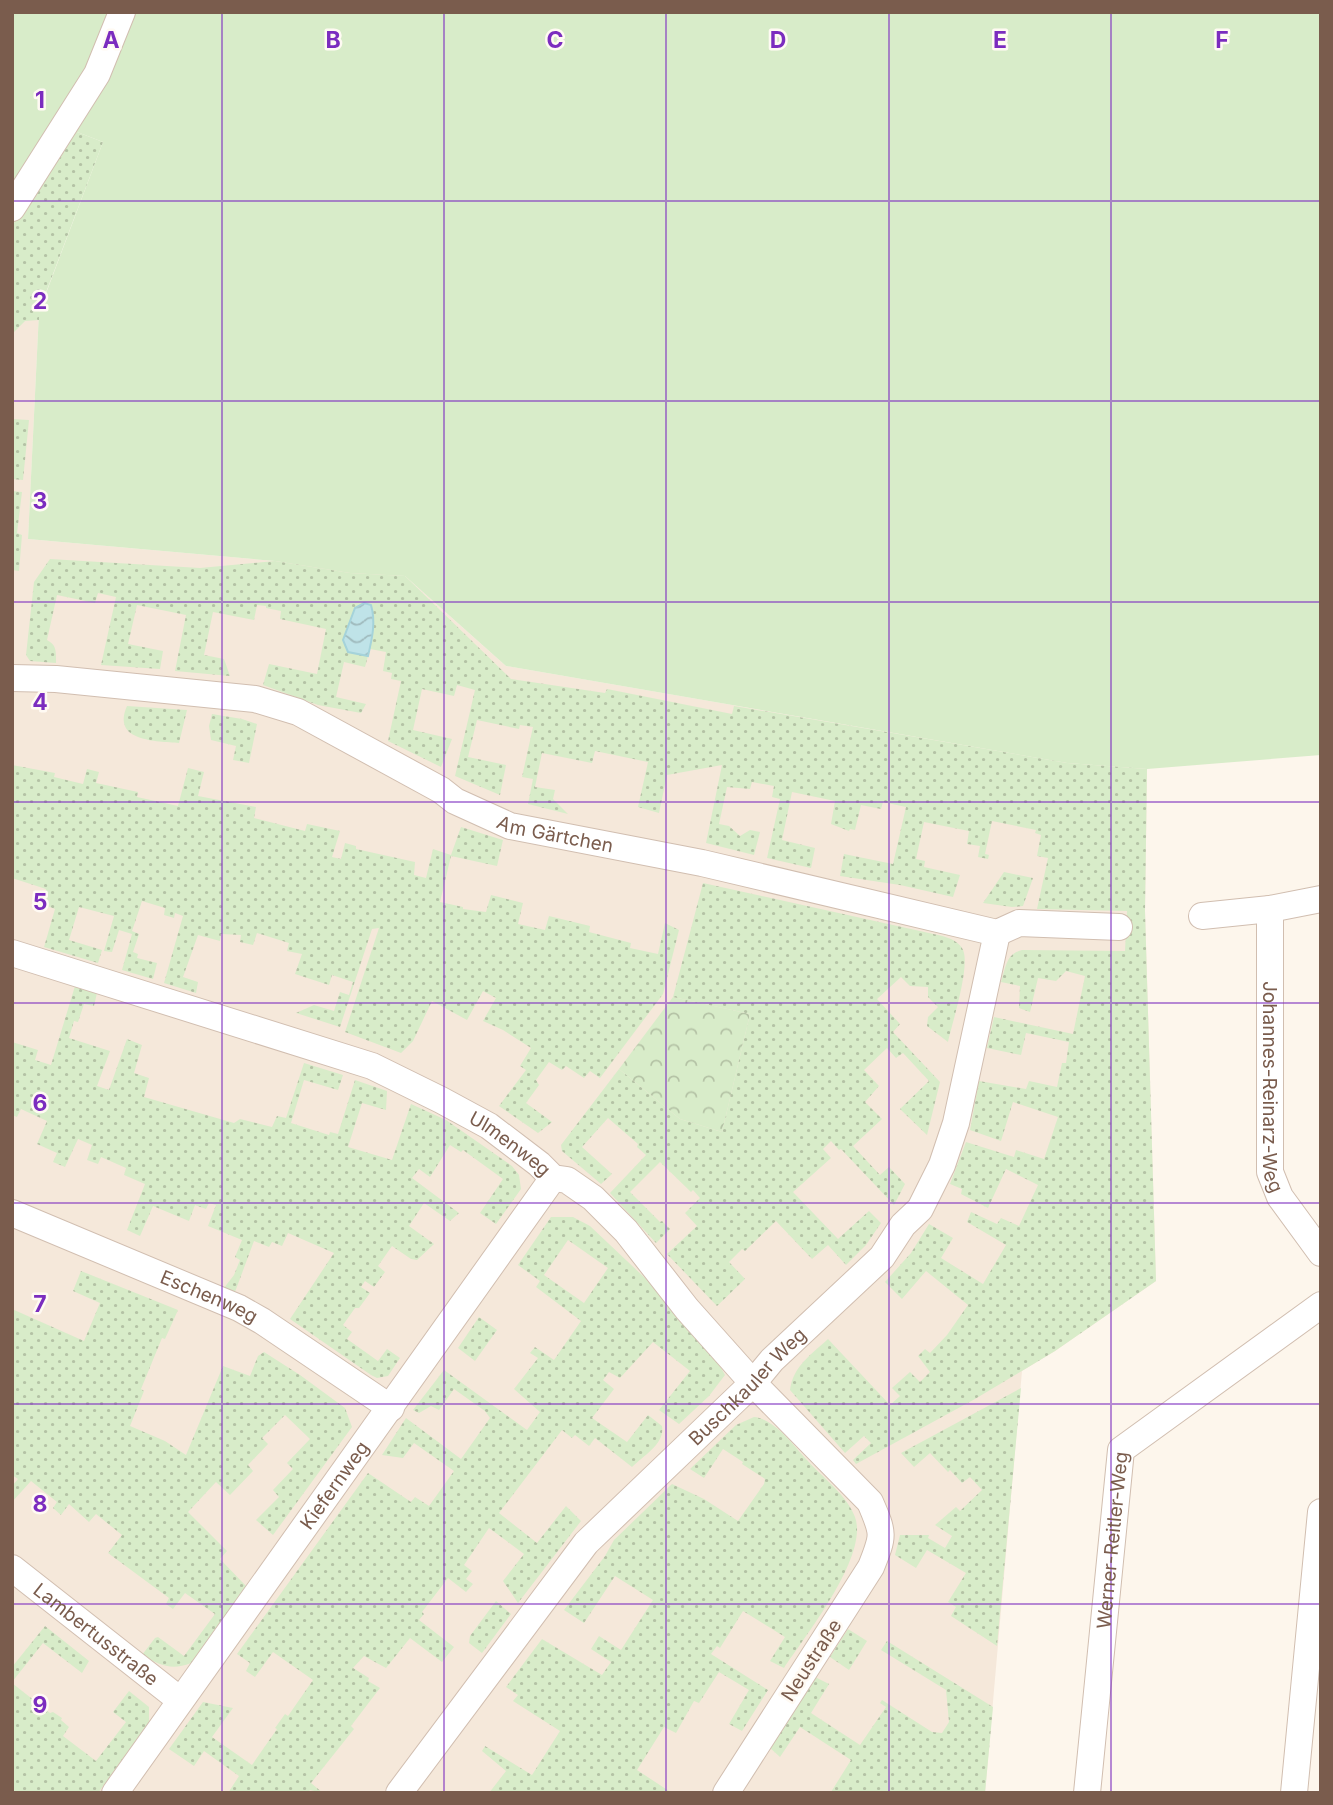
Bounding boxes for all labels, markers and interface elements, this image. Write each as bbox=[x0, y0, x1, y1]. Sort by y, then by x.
text: A bbox=[102, 26, 120, 54]
text: B bbox=[325, 26, 341, 54]
text: C bbox=[546, 26, 564, 54]
text: D bbox=[770, 26, 786, 54]
text: E bbox=[993, 26, 1007, 54]
text: F bbox=[1215, 26, 1229, 54]
text: 1 bbox=[35, 86, 45, 114]
text: 2 bbox=[33, 287, 47, 315]
text: 3 bbox=[33, 487, 47, 515]
text: 4 bbox=[32, 688, 48, 716]
street label: Am Gärtchen bbox=[493, 811, 615, 858]
text: 5 bbox=[33, 888, 47, 916]
street label: Johannes-Reinarz-Weg bbox=[1258, 981, 1288, 1196]
text: 6 bbox=[33, 1089, 47, 1117]
street label: Ulmenweg bbox=[465, 1106, 555, 1181]
street label: Eschenweg bbox=[157, 1265, 262, 1328]
text: 7 bbox=[33, 1290, 47, 1318]
street label: Buschkauler Weg bbox=[684, 1323, 811, 1450]
street label: Kiefernweg bbox=[295, 1437, 374, 1534]
street label: Werner-Reitler-Weg bbox=[1092, 1451, 1133, 1630]
text: 8 bbox=[33, 1490, 47, 1518]
street label: Lambertusstraße bbox=[29, 1578, 163, 1691]
street label: Neustraße bbox=[776, 1615, 847, 1706]
text: 9 bbox=[33, 1691, 47, 1719]

